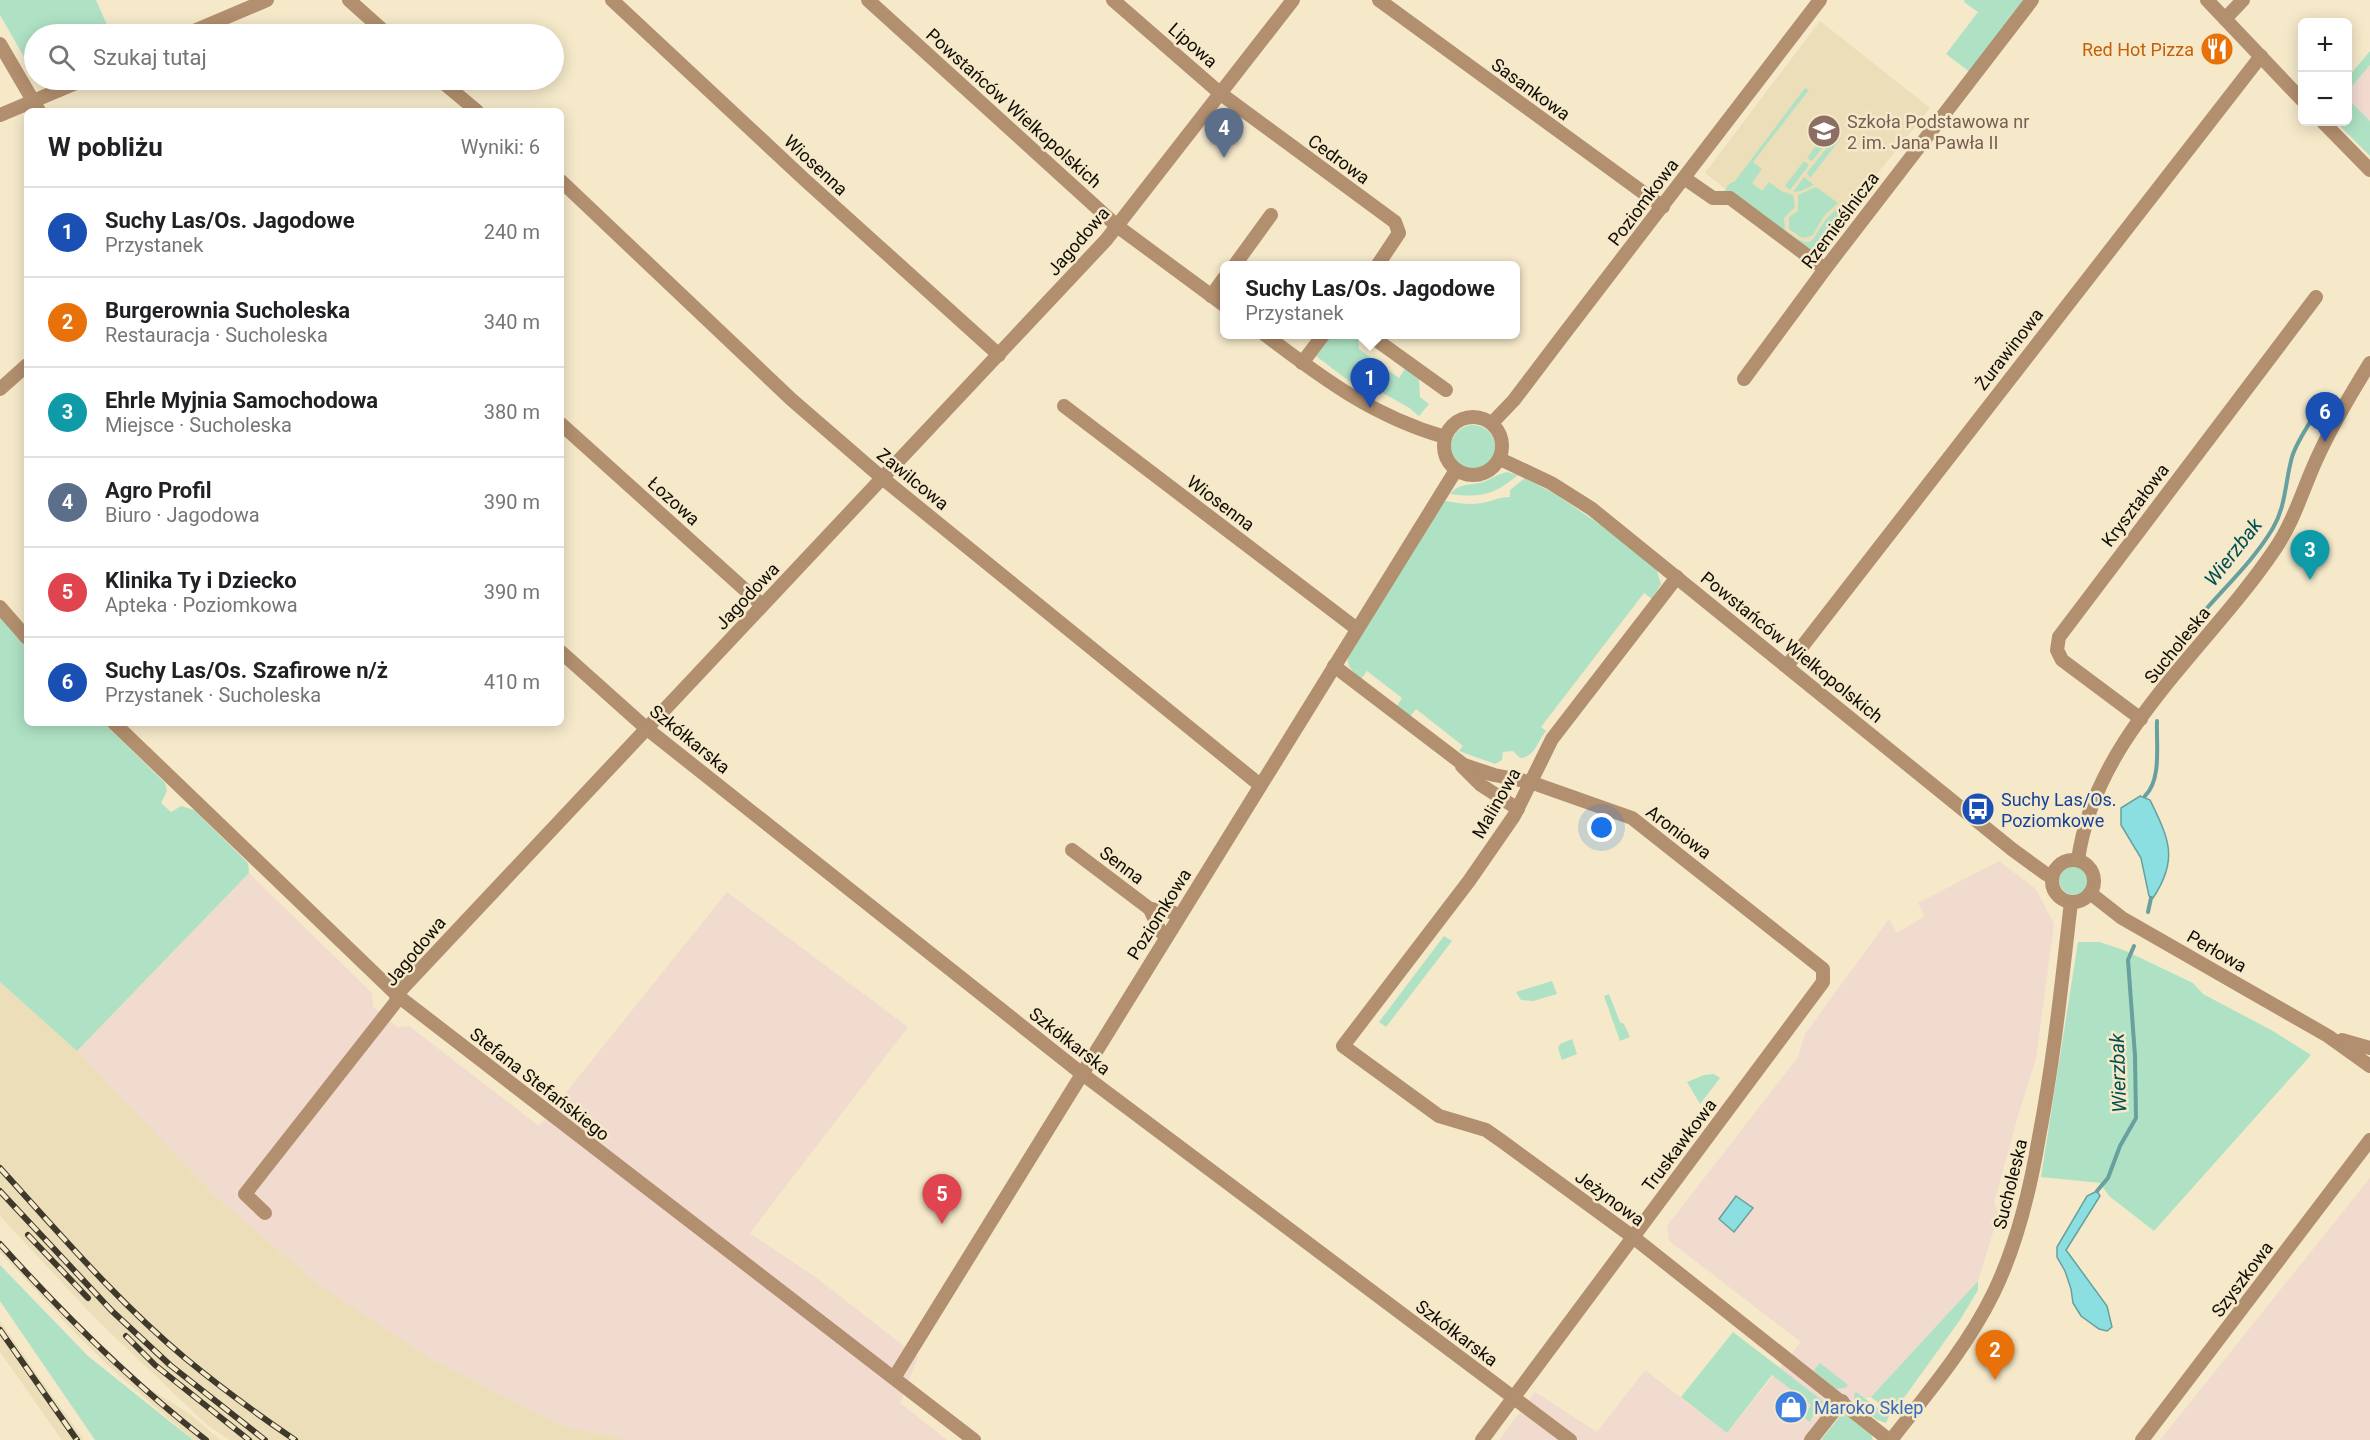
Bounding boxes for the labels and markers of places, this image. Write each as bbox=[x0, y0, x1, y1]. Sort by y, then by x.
restaurant icon: Red Hot Pizza bbox=[2199, 31, 2235, 67]
place label: Red Hot Pizza bbox=[2082, 39, 2194, 60]
pin: 4 bbox=[1204, 108, 1244, 158]
place label: Szkoła Podstawowa nr 2 im. Jana Pawła II bbox=[1847, 111, 2029, 153]
school or university icon: Szkoła Podstawowa nr 2 im. Jana Pawła II bbox=[1806, 113, 1842, 149]
pin: 1 bbox=[1350, 358, 1390, 408]
pin: 6 bbox=[2306, 392, 2344, 442]
pin: 3 bbox=[2290, 530, 2330, 580]
place label: Suchy Las/Os. Poziomkowe bbox=[2001, 789, 2117, 831]
bus stop icon: Suchy Las/Os. Poziomkowe bbox=[1960, 791, 1996, 827]
pin: 5 bbox=[922, 1174, 962, 1224]
pin: 2 bbox=[1976, 1330, 2014, 1380]
shop icon: Maroko Sklep bbox=[1773, 1389, 1809, 1425]
place label: Maroko Sklep bbox=[1814, 1397, 1923, 1418]

